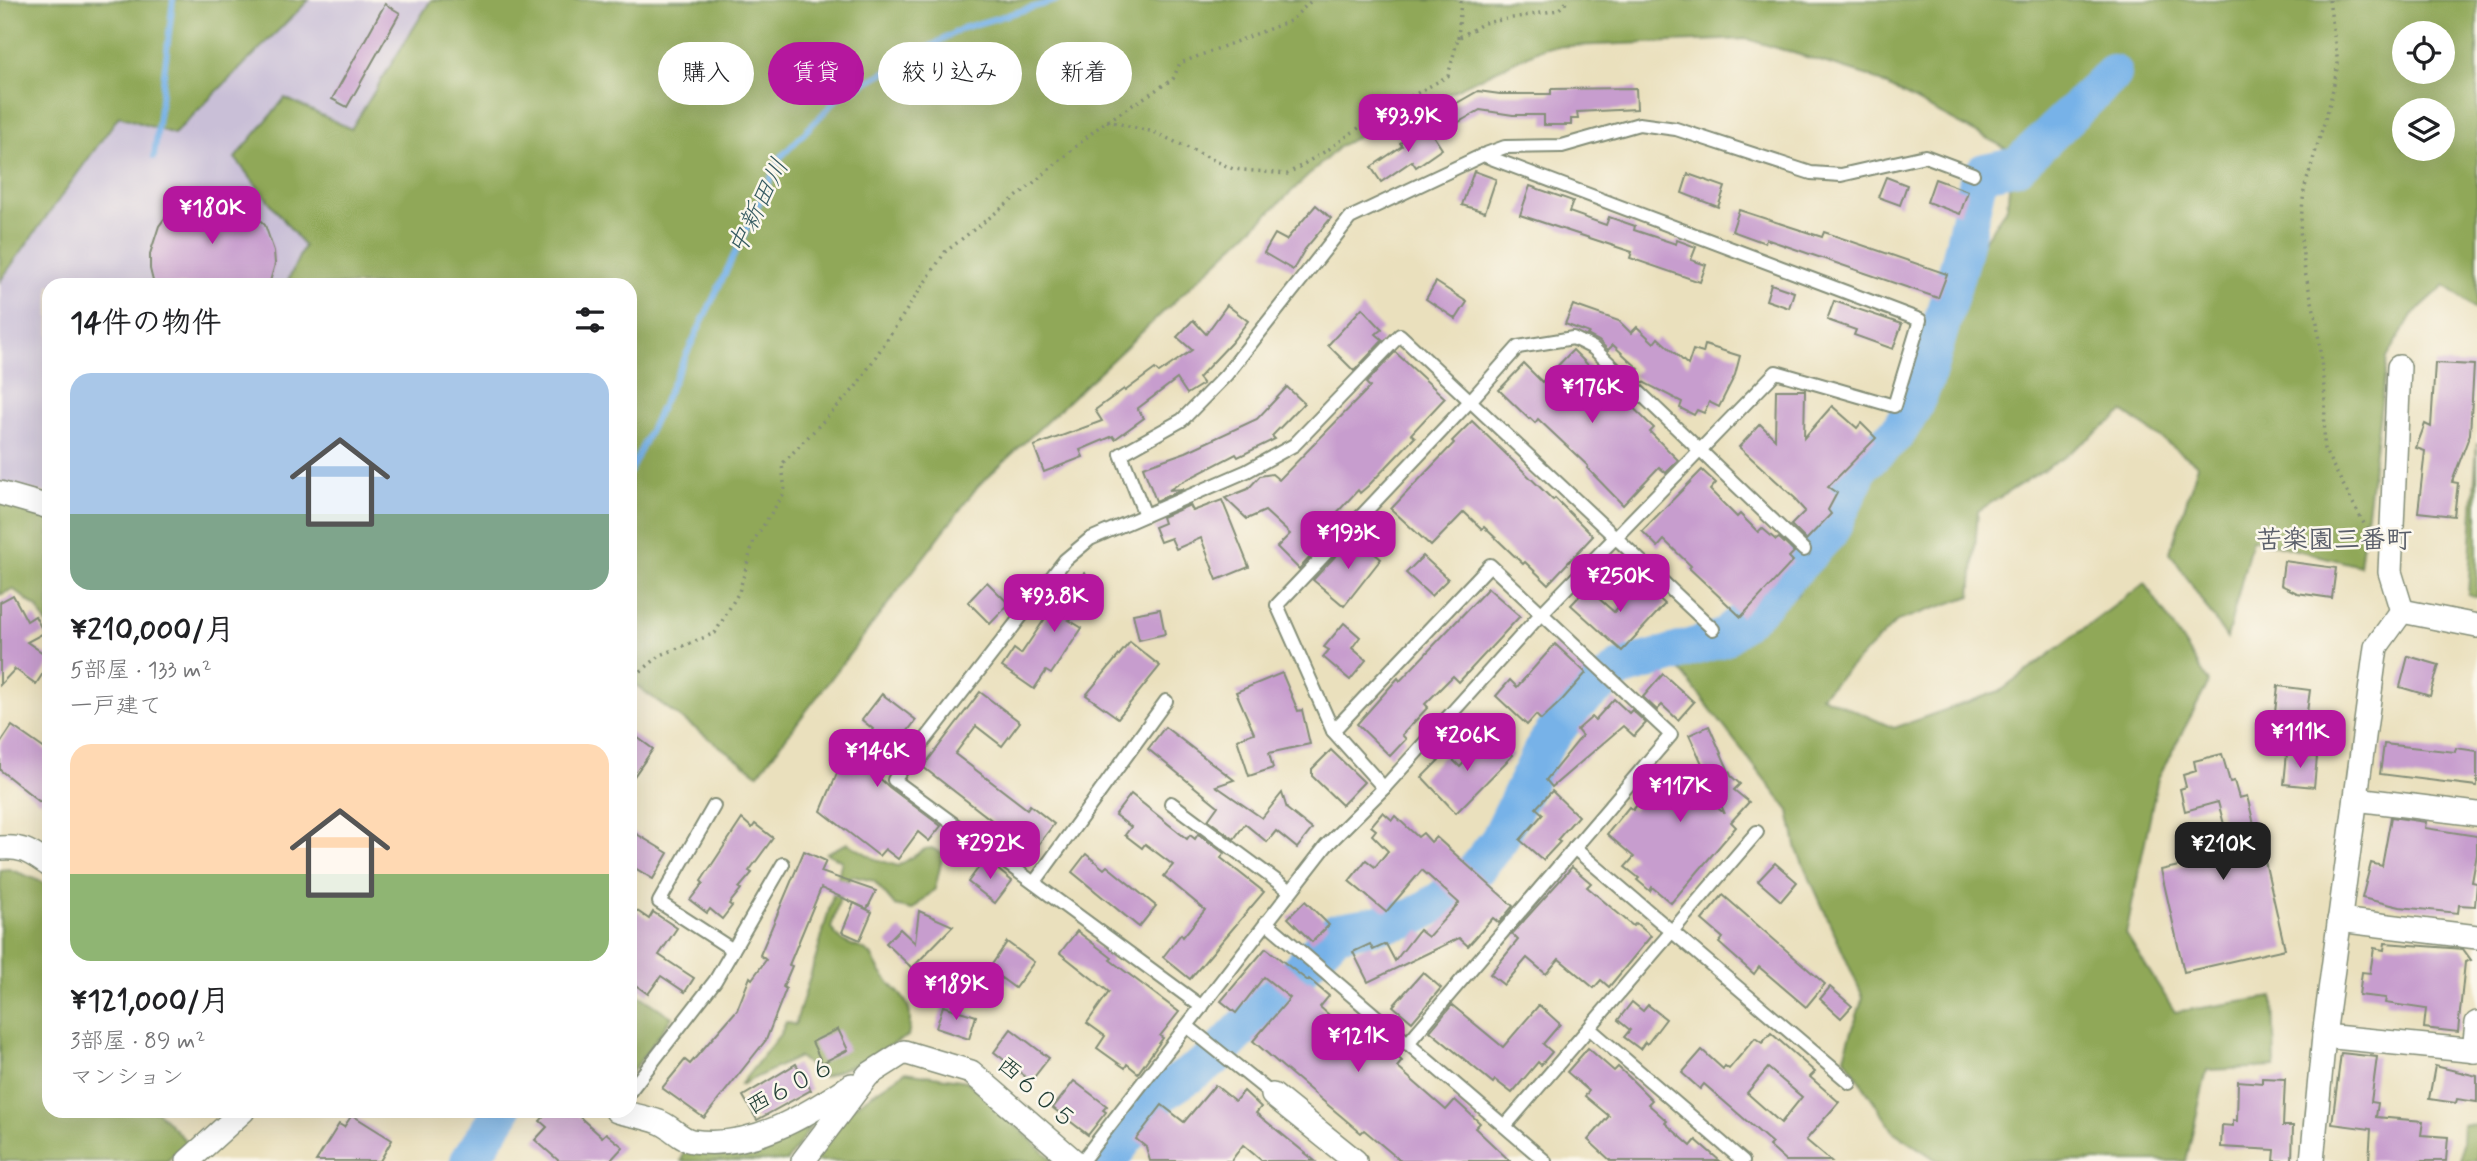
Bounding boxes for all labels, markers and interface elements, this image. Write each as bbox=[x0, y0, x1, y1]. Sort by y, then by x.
map controls bbox=[2392, 21, 2455, 161]
button: locate bbox=[2392, 21, 2455, 84]
chip: 購入 bbox=[658, 42, 754, 105]
chip: 賃貸 bbox=[768, 42, 864, 105]
chip: 絞り込み bbox=[878, 42, 1022, 105]
chip: 新着 bbox=[1036, 42, 1132, 105]
pin: ¥93.9K bbox=[1351, 94, 1465, 154]
button: layers bbox=[2392, 98, 2455, 161]
text: ¥93.9K bbox=[1375, 102, 1441, 132]
water label: 中新田川 bbox=[720, 153, 798, 261]
pin: ¥180K bbox=[163, 187, 261, 246]
text: ¥180K bbox=[179, 194, 245, 224]
icon: filters bbox=[571, 301, 609, 339]
text: 14件の物件 bbox=[70, 304, 222, 343]
pin: ¥176K bbox=[1543, 366, 1641, 425]
text: ¥176K bbox=[1561, 373, 1623, 403]
icon: home bbox=[277, 419, 403, 545]
pin: ¥193K bbox=[1299, 512, 1397, 571]
text: ¥193K bbox=[1317, 519, 1379, 549]
district label: 苦楽園三番町 bbox=[2256, 524, 2412, 558]
pin: ¥250K bbox=[1571, 554, 1669, 614]
text: ¥250K bbox=[1587, 562, 1653, 592]
pin: ¥93.8K bbox=[997, 574, 1111, 634]
text: ¥93.8K bbox=[1020, 582, 1088, 612]
text: ¥210,000/月 bbox=[70, 611, 234, 650]
text: 5部屋 · 133 m² bbox=[70, 656, 212, 686]
text: 一戸建て bbox=[70, 692, 162, 722]
pin: ¥111K bbox=[2251, 710, 2349, 770]
pin: ¥206K bbox=[1418, 714, 1516, 773]
text: ¥111K bbox=[2271, 718, 2329, 748]
text: ¥206K bbox=[1435, 721, 1499, 751]
pin: ¥146K bbox=[828, 730, 926, 789]
text: ¥146K bbox=[845, 737, 909, 767]
pin: ¥117K bbox=[1631, 764, 1729, 824]
text: ¥117K bbox=[1649, 772, 1711, 802]
icon: home bbox=[277, 790, 403, 916]
pin: ¥292K bbox=[941, 822, 1039, 881]
pin: ¥210K bbox=[2174, 822, 2272, 882]
text: ¥292K bbox=[956, 829, 1024, 859]
text: ¥210K bbox=[2191, 830, 2255, 860]
pin: ¥189K bbox=[907, 962, 1005, 1022]
text: ¥189K bbox=[924, 970, 988, 1000]
text: ¥121,000/月 bbox=[70, 982, 230, 1021]
pin: ¥121K bbox=[1309, 1014, 1407, 1074]
text: ¥121K bbox=[1328, 1022, 1388, 1052]
text: 3部屋 · 89 m² bbox=[70, 1027, 205, 1057]
street label: 西６０５ bbox=[990, 1050, 1082, 1136]
street label: 西６０６ bbox=[741, 1051, 841, 1123]
text: マンション bbox=[70, 1063, 184, 1093]

